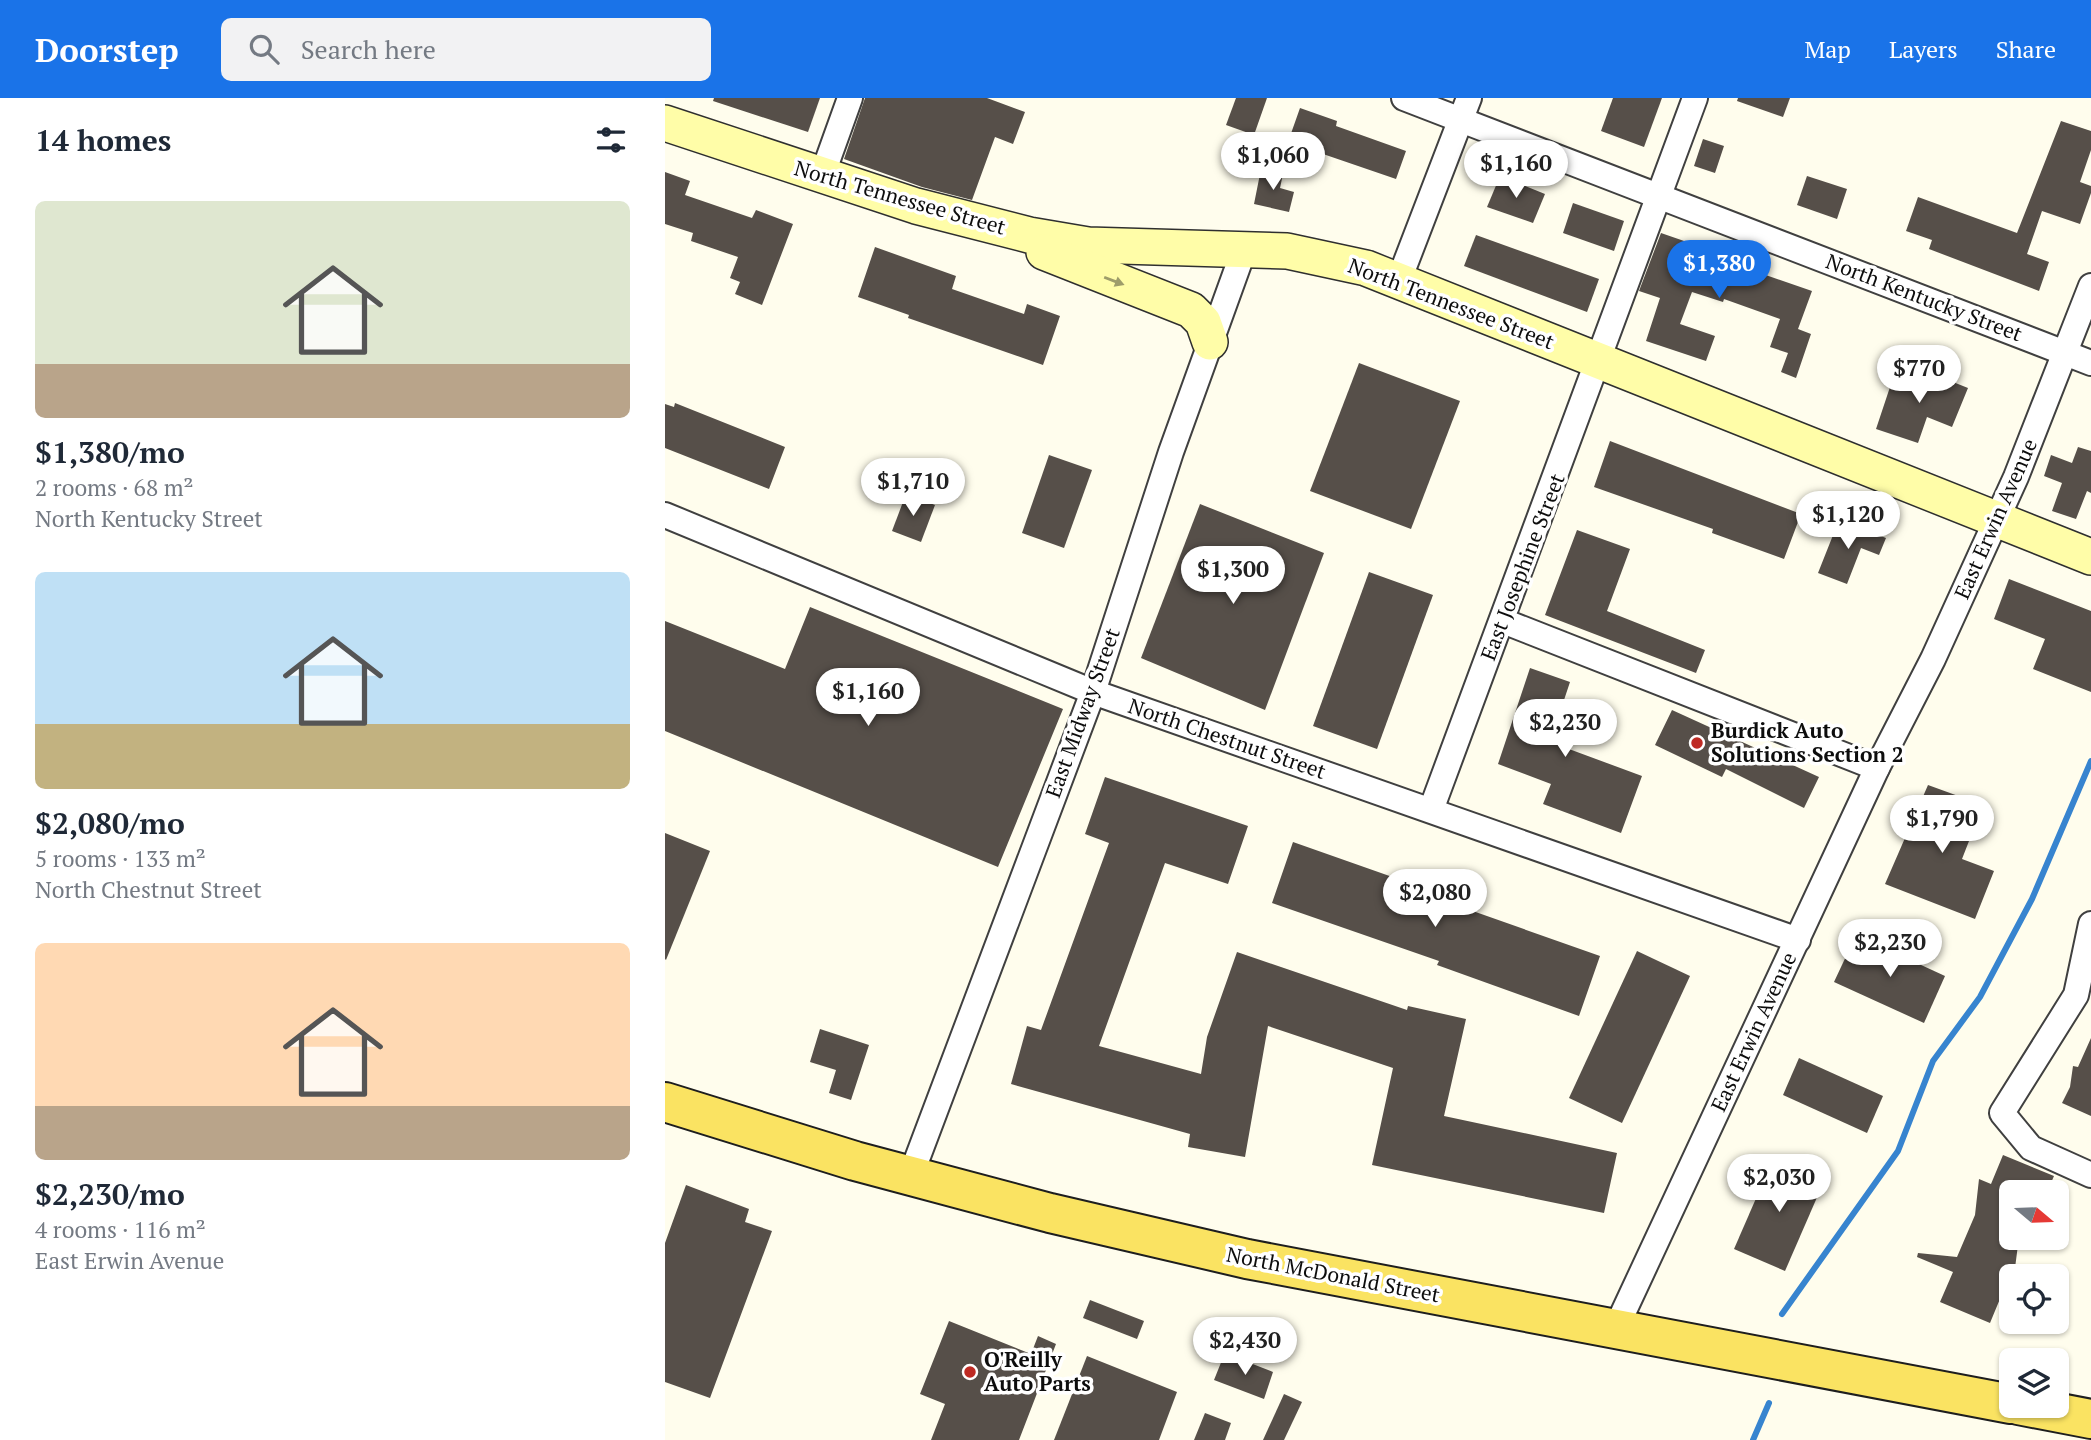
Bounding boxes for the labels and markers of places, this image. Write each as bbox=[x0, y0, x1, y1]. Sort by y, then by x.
pin: $1,060 bbox=[1216, 132, 1330, 192]
pin: $1,160 bbox=[1459, 140, 1573, 200]
pin: $1,380 bbox=[1662, 240, 1776, 300]
pin: $770 bbox=[1878, 345, 1960, 405]
pin: $1,710 bbox=[856, 458, 970, 518]
pin: $1,120 bbox=[1791, 491, 1905, 551]
pin: $1,300 bbox=[1176, 546, 1290, 606]
pin: $1,160 bbox=[811, 668, 925, 728]
pin: $2,230 bbox=[1508, 700, 1622, 759]
place label: Burdick Auto Solutions Section 2 bbox=[1711, 716, 1904, 768]
marker: Burdick Auto Solutions Section 2 bbox=[1689, 735, 1705, 751]
pin: $1,790 bbox=[1885, 796, 1999, 855]
pin: $2,080 bbox=[1378, 870, 1492, 929]
pin: $2,230 bbox=[1833, 920, 1947, 979]
pin: $2,030 bbox=[1722, 1154, 1836, 1214]
pin: $2,430 bbox=[1188, 1318, 1302, 1377]
place label: O'Reilly Auto Parts bbox=[984, 1345, 1091, 1397]
marker: O'Reilly Auto Parts bbox=[962, 1364, 978, 1380]

